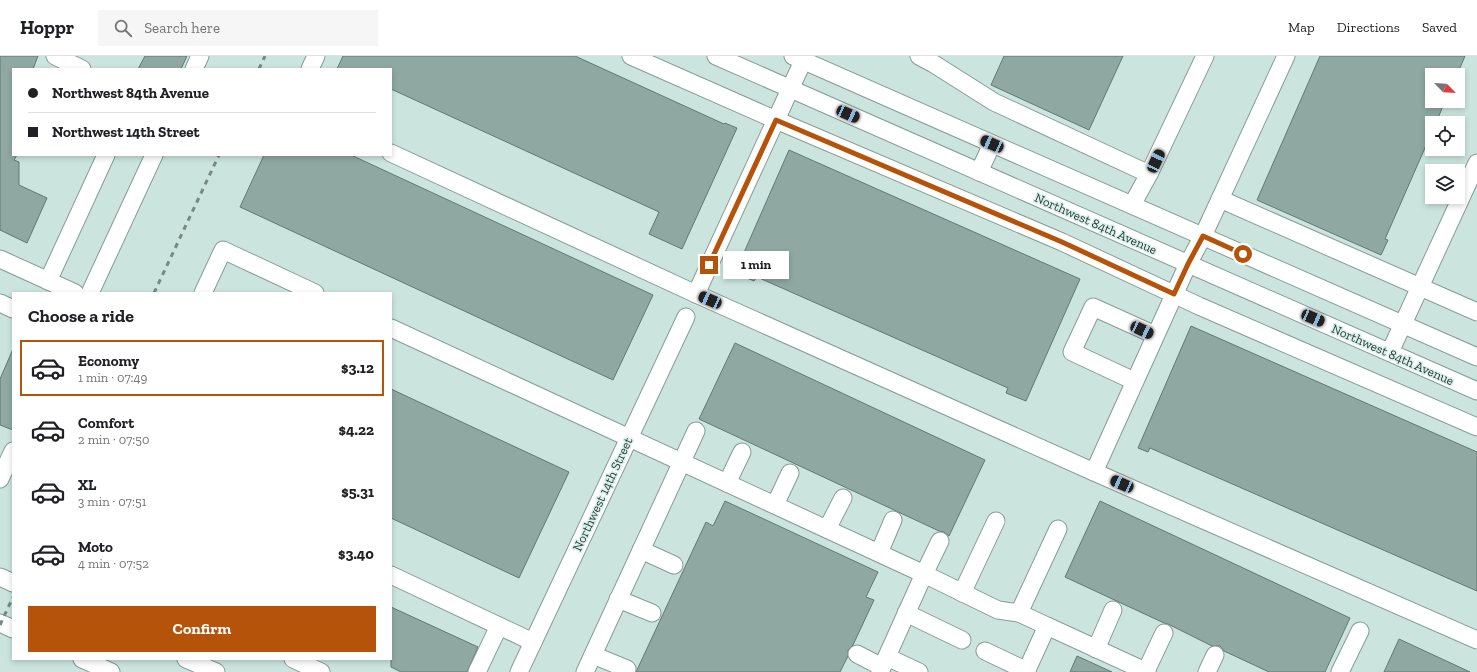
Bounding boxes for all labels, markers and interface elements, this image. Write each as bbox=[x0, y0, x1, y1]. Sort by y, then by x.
search box bbox=[98, 10, 378, 46]
text: Hoppr bbox=[20, 16, 74, 39]
icon: search bbox=[112, 17, 134, 39]
text: Search here bbox=[144, 19, 220, 37]
text: Map bbox=[1288, 19, 1315, 36]
text: Directions bbox=[1337, 19, 1400, 36]
text: Saved bbox=[1422, 19, 1457, 36]
north arrow bbox=[1425, 68, 1465, 108]
map controls bbox=[1425, 68, 1465, 204]
text: Northwest 84th Avenue bbox=[52, 84, 209, 102]
car bbox=[835, 104, 861, 124]
button: locate bbox=[1425, 116, 1465, 156]
text: Northwest 14th Street bbox=[52, 123, 200, 141]
car bbox=[979, 134, 1005, 154]
car bbox=[1145, 148, 1167, 174]
button: layers bbox=[1425, 164, 1465, 204]
street label: Northwest 84th Avenue bbox=[1032, 190, 1159, 257]
route start bbox=[1234, 245, 1252, 263]
callout: 1 min bbox=[723, 251, 789, 279]
route end bbox=[700, 256, 718, 274]
text: 1 min bbox=[741, 257, 771, 272]
car bbox=[697, 290, 723, 310]
text: Choose a ride bbox=[28, 305, 134, 327]
car bbox=[1300, 308, 1326, 328]
car bbox=[1129, 319, 1155, 341]
street label: Northwest 84th Avenue bbox=[1329, 321, 1456, 388]
icon: car bbox=[30, 350, 66, 386]
text: Economy bbox=[78, 352, 139, 370]
text: $3.12 bbox=[341, 359, 374, 377]
text: 1 min · 07:49 bbox=[78, 370, 147, 385]
icon: car bbox=[30, 412, 66, 448]
text: Comfort bbox=[78, 414, 134, 432]
text: $4.22 bbox=[339, 421, 374, 439]
text: 2 min · 07:50 bbox=[78, 432, 149, 447]
street label: Northwest 14th Street bbox=[569, 435, 635, 554]
icon: car bbox=[30, 474, 66, 510]
car bbox=[1109, 474, 1135, 494]
text: XL bbox=[78, 476, 96, 494]
text: $5.31 bbox=[341, 483, 374, 501]
text: 3 min · 07:51 bbox=[78, 494, 147, 509]
icon: car bbox=[30, 536, 66, 572]
text: Moto bbox=[78, 538, 113, 556]
text: $3.40 bbox=[338, 545, 374, 563]
text: 4 min · 07:52 bbox=[78, 556, 149, 571]
button: Confirm bbox=[28, 606, 376, 652]

